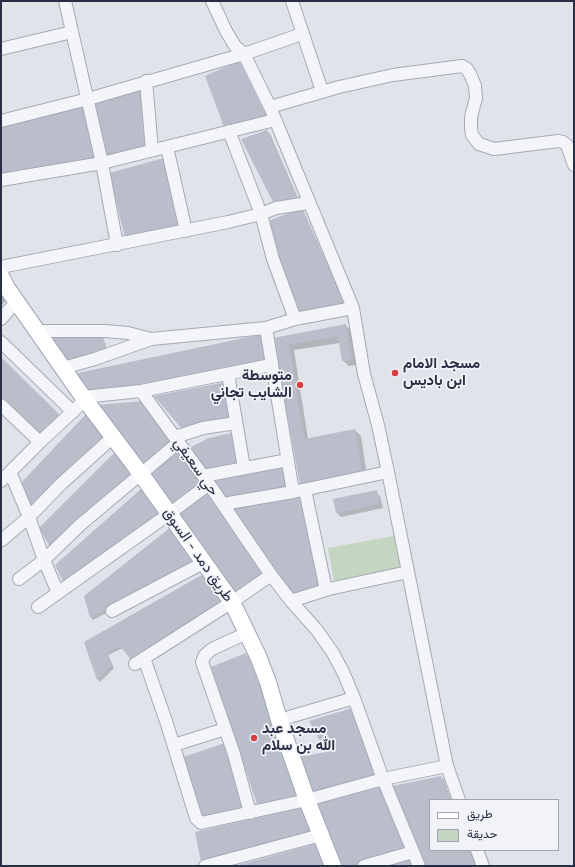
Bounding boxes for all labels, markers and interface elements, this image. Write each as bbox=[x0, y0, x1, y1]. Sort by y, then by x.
place label: مسجد الامام ابن باديس bbox=[403, 355, 480, 390]
place label: متوسطة الشايب تجاني bbox=[211, 367, 292, 402]
marker: مسجد الامام ابن باديس bbox=[390, 368, 400, 378]
marker: متوسطة الشايب تجاني bbox=[295, 380, 305, 390]
street label: حي سعيفي bbox=[170, 435, 222, 499]
street label: طريق دمد - السوق bbox=[159, 504, 237, 606]
place label: مسجد عبد الله بن سلام bbox=[262, 720, 335, 755]
marker: مسجد عبد الله بن سلام bbox=[249, 733, 259, 743]
legend bbox=[429, 799, 559, 851]
text: طريق bbox=[467, 806, 492, 822]
text: حديقة bbox=[467, 826, 497, 842]

